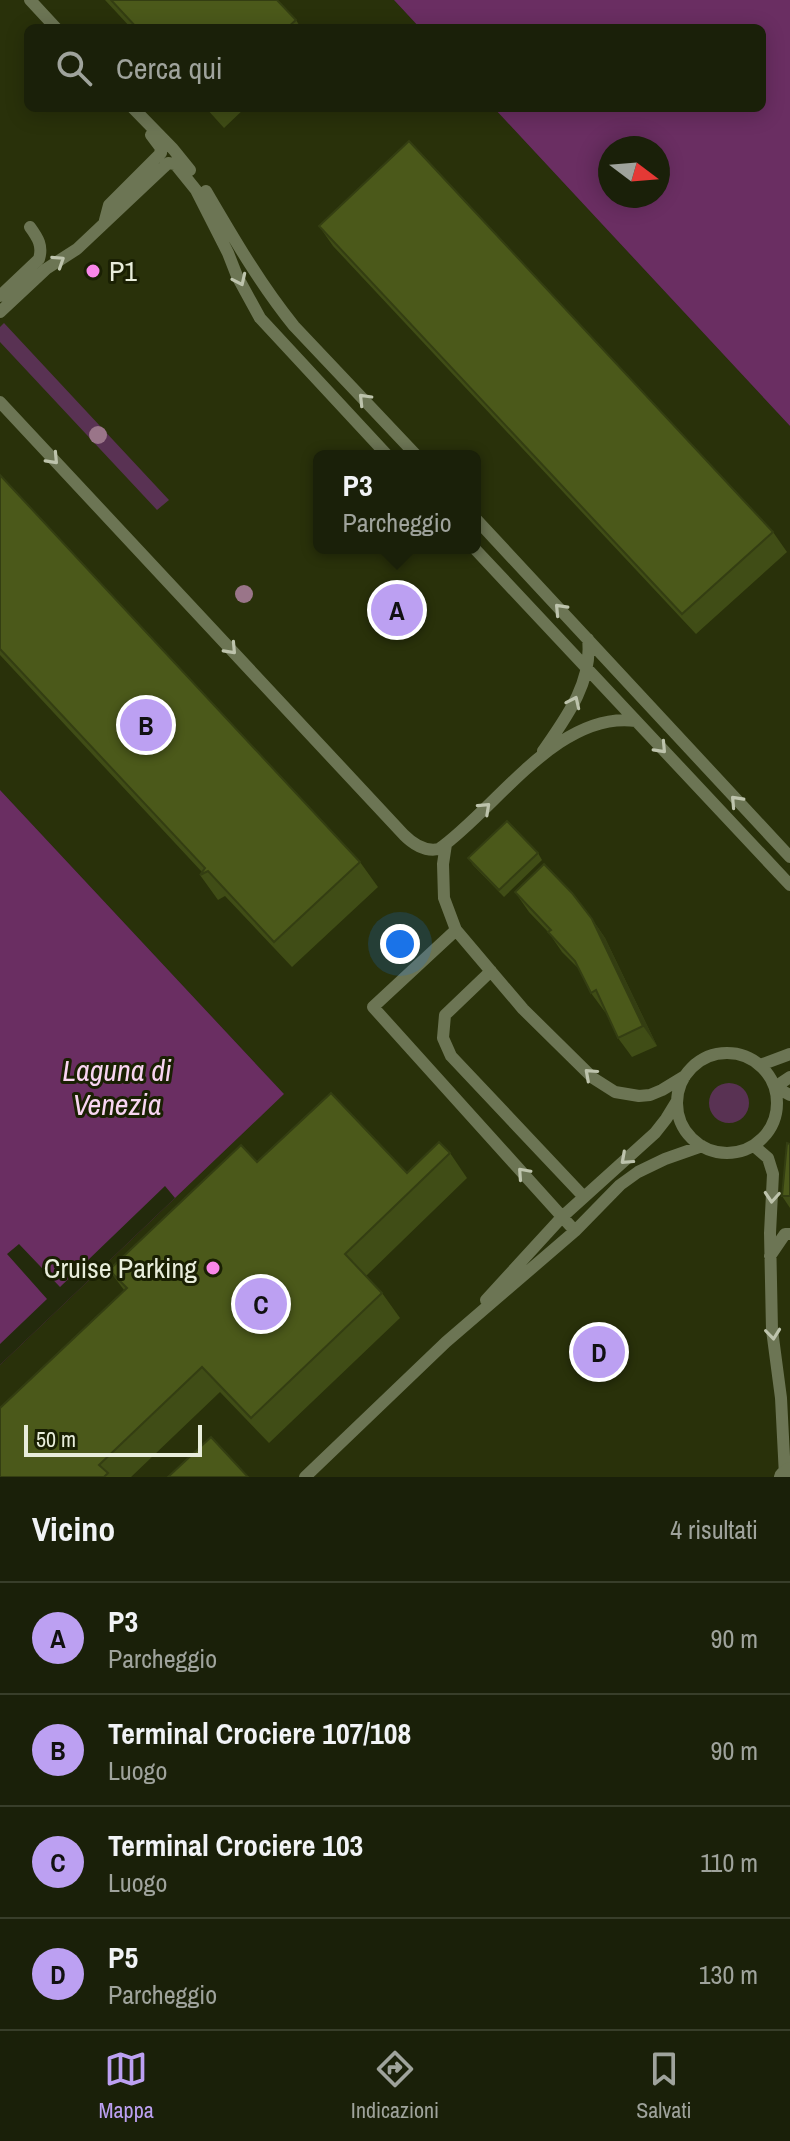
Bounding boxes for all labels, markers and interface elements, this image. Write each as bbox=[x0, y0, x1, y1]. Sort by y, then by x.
search box bbox=[24, 24, 766, 112]
icon: search bbox=[52, 46, 96, 90]
text: Cerca qui bbox=[116, 48, 223, 88]
north arrow bbox=[598, 136, 670, 208]
place label: P1 bbox=[109, 252, 137, 290]
one-way arrow bbox=[50, 255, 65, 270]
marker: P1 bbox=[84, 262, 102, 280]
one-way arrow bbox=[230, 272, 246, 287]
one-way arrow bbox=[358, 394, 373, 408]
one-way arrow bbox=[44, 450, 59, 464]
popup bbox=[313, 450, 481, 554]
text: P3 bbox=[342, 465, 373, 505]
text: Parcheggio bbox=[342, 505, 452, 540]
pin: A bbox=[371, 580, 423, 640]
one-way arrow bbox=[555, 604, 570, 618]
one-way arrow bbox=[221, 640, 236, 654]
pin: B bbox=[120, 695, 172, 755]
one-way arrow bbox=[564, 696, 580, 710]
one-way arrow bbox=[652, 739, 667, 753]
one-way arrow bbox=[731, 796, 745, 810]
one-way arrow bbox=[476, 802, 490, 817]
your location bbox=[380, 924, 420, 964]
water label: Laguna di Venezia bbox=[62, 1050, 172, 1124]
one-way arrow bbox=[585, 1070, 600, 1084]
one-way arrow bbox=[620, 1149, 635, 1163]
one-way arrow bbox=[517, 1168, 532, 1182]
one-way arrow bbox=[764, 1191, 781, 1204]
place label: Cruise Parking bbox=[44, 1249, 197, 1287]
marker: Cruise Parking bbox=[204, 1259, 222, 1277]
pin: C bbox=[235, 1274, 287, 1334]
pin: D bbox=[573, 1322, 625, 1382]
one-way arrow bbox=[764, 1328, 781, 1341]
scale bar bbox=[24, 1421, 202, 1457]
text: 50 m bbox=[36, 1424, 76, 1454]
text: Vicino bbox=[32, 1506, 115, 1552]
text: 4 risultati bbox=[670, 1512, 758, 1547]
text: P3 bbox=[108, 1601, 138, 1641]
text: A bbox=[50, 1621, 66, 1656]
text: 90 m bbox=[711, 1621, 758, 1656]
text: Parcheggio bbox=[108, 1641, 217, 1676]
text: Terminal Crociere 107/108 bbox=[108, 1713, 411, 1753]
text: B bbox=[50, 1733, 66, 1768]
text: 90 m bbox=[711, 1733, 758, 1768]
text: Luogo bbox=[108, 1753, 167, 1788]
text: Terminal Crociere 103 bbox=[108, 1825, 363, 1865]
text: C bbox=[50, 1845, 66, 1880]
text: 110 m bbox=[700, 1845, 758, 1880]
text: Luogo bbox=[108, 1865, 167, 1900]
text: P5 bbox=[108, 1937, 138, 1977]
text: D bbox=[50, 1957, 66, 1992]
text: 130 m bbox=[699, 1957, 758, 1992]
text: Parcheggio bbox=[108, 1977, 217, 2012]
tab: Mappa bbox=[99, 2047, 154, 2125]
tab: Indicazioni bbox=[351, 2047, 439, 2125]
tab: Salvati bbox=[636, 2047, 691, 2125]

